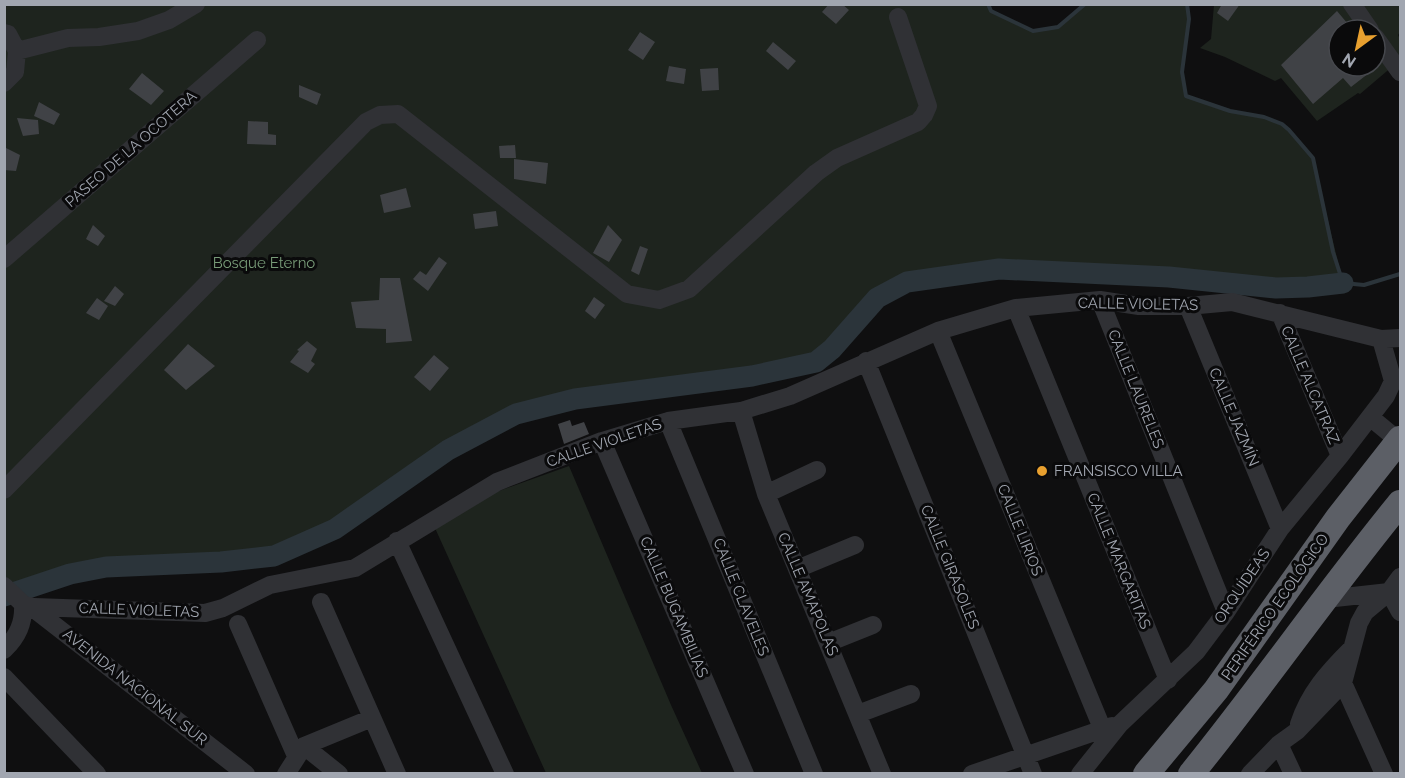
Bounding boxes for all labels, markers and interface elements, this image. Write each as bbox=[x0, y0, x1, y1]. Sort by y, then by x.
north arrow bbox=[1327, 18, 1387, 78]
text: N bbox=[1339, 49, 1359, 71]
street label: PASEO DE LA OCOTERA bbox=[62, 87, 200, 211]
park label: Bosque Eterno bbox=[213, 254, 315, 272]
street label: CALLE VIOLETAS bbox=[1078, 294, 1198, 314]
street label: CALLE ALCATRAZ bbox=[1277, 323, 1343, 447]
street label: CALLE LAURELES bbox=[1104, 327, 1168, 451]
street label: CALLE JAZMÍN bbox=[1205, 365, 1263, 469]
street label: CALLE VIOLETAS bbox=[544, 415, 664, 471]
place label: FRANSISCO VILLA bbox=[1054, 462, 1183, 480]
marker: FRANSISCO VILLA bbox=[1035, 464, 1049, 478]
street label: CALLE LIRIOS bbox=[993, 482, 1047, 578]
street label: CALLE MARGARITAS bbox=[1083, 490, 1155, 632]
street label: CALLE GIRASOLES bbox=[917, 502, 983, 632]
street label: CALLE AMAPOLAS bbox=[774, 530, 842, 658]
street label: PERIFÉRICO ECOLÓGICO bbox=[1218, 530, 1332, 684]
street label: CALLE BUGAMBILIAS bbox=[636, 534, 712, 680]
street label: CALLE CLAVELES bbox=[709, 536, 773, 658]
street label: ORQUÍDEAS bbox=[1210, 545, 1274, 627]
street label: CALLE VIOLETAS bbox=[78, 599, 200, 621]
street label: AVENIDA NACIONAL SUR bbox=[59, 625, 211, 749]

